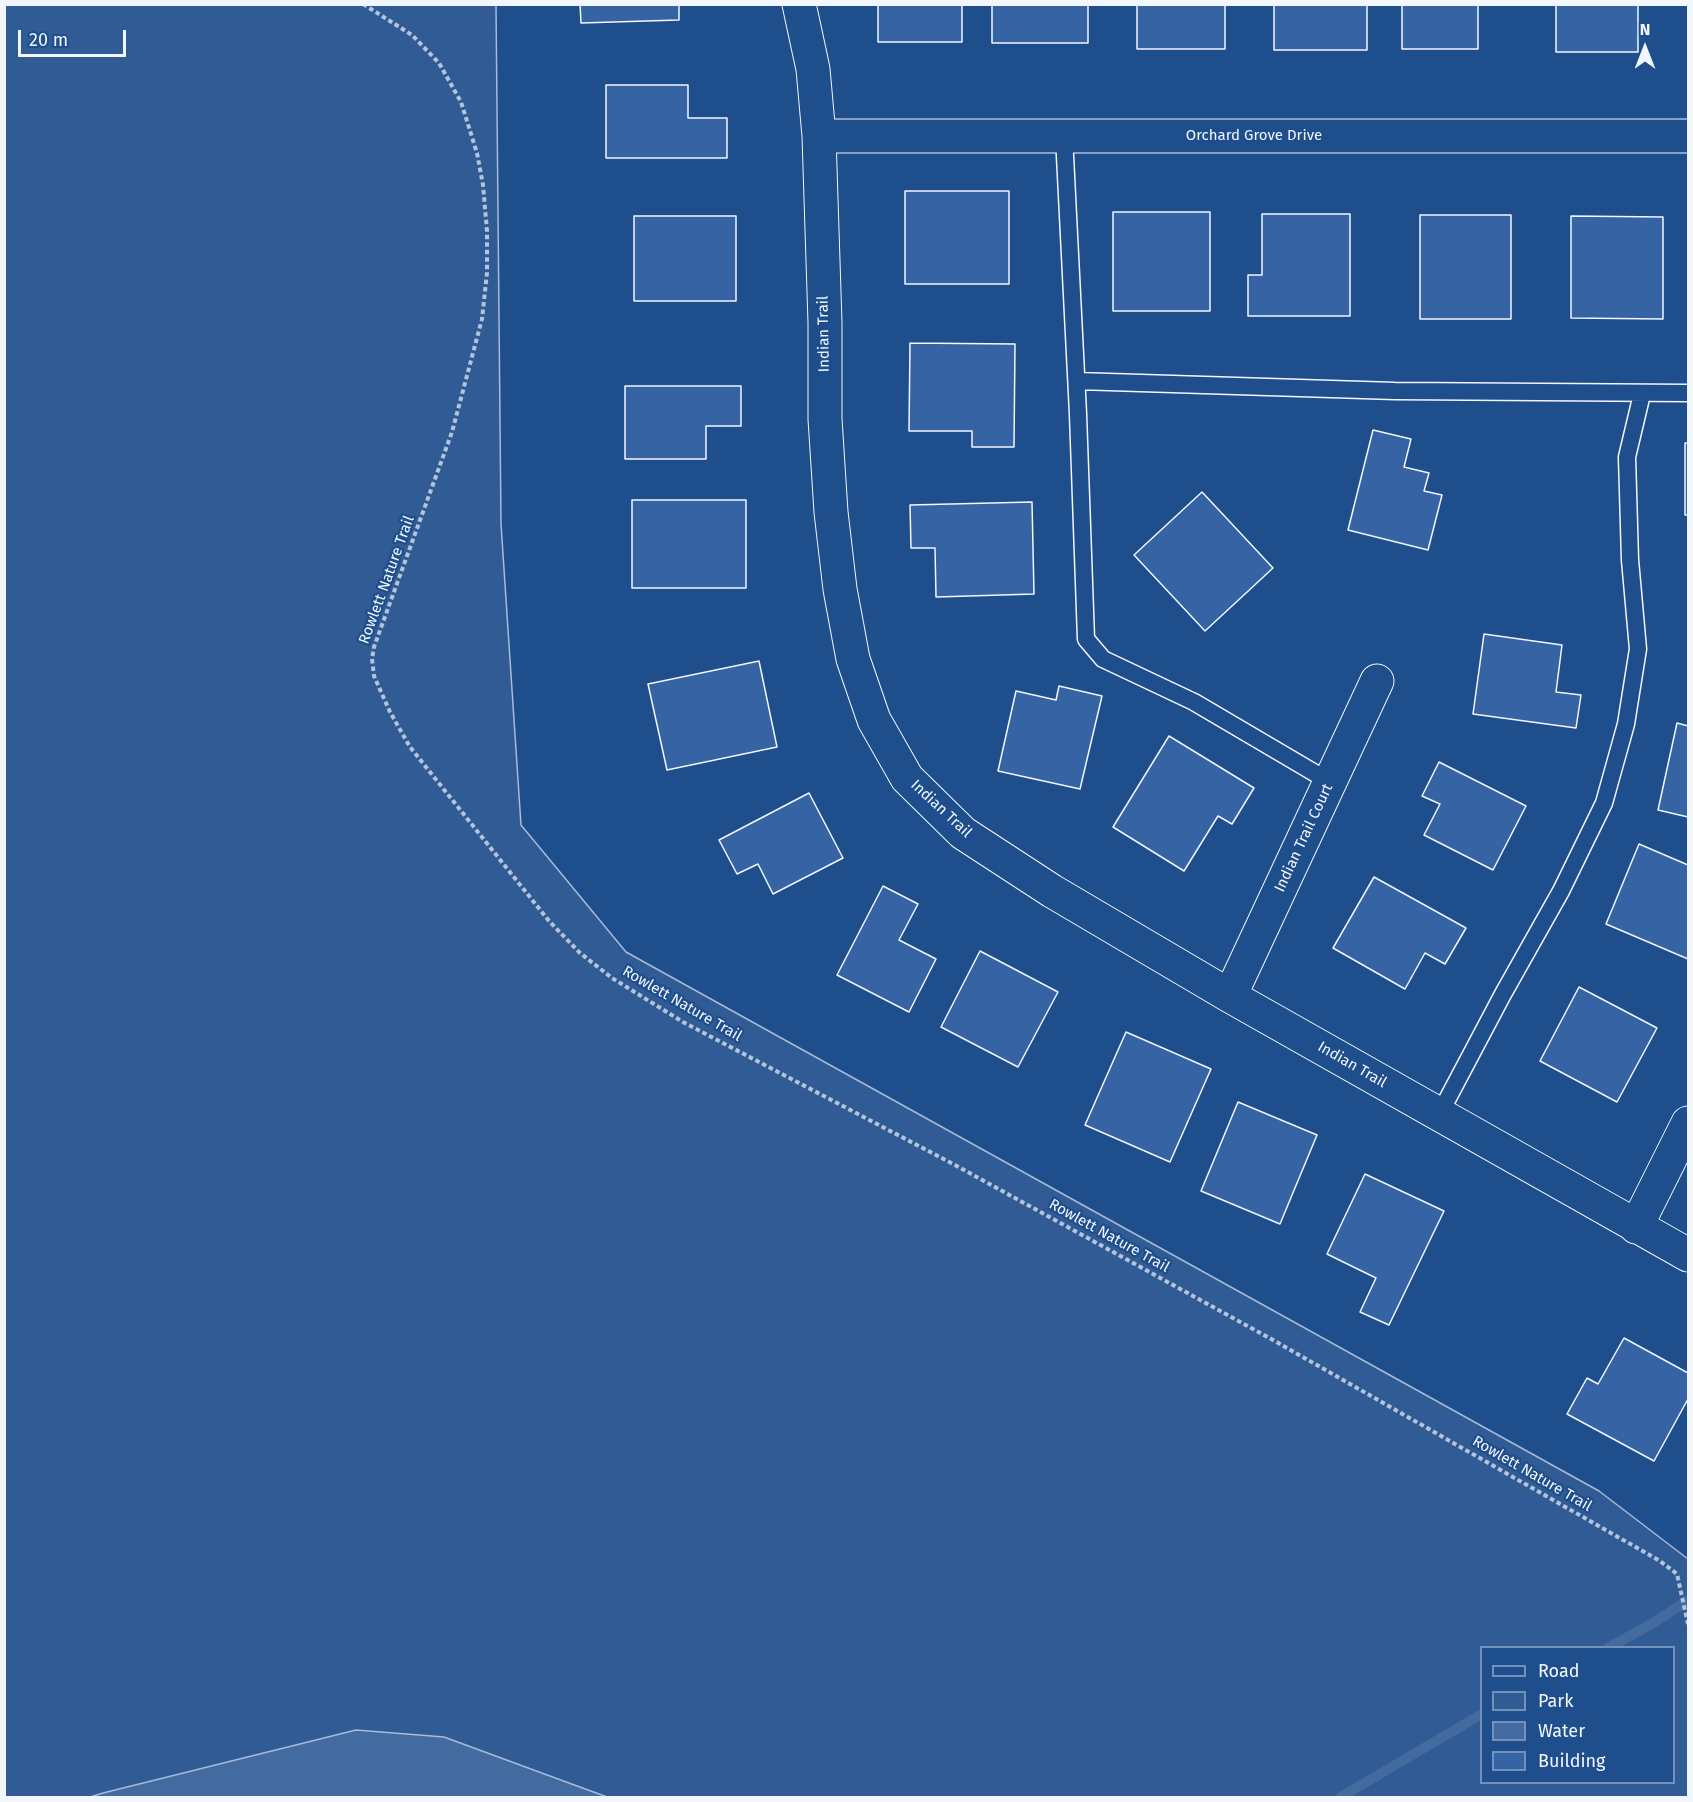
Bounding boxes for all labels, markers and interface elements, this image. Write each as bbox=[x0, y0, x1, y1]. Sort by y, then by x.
scale bar bbox=[21, 18, 129, 56]
north arrow bbox=[1615, 18, 1675, 78]
text: N bbox=[1640, 20, 1650, 39]
text: 20 m bbox=[29, 29, 68, 51]
street label: Orchard Grove Drive bbox=[1186, 127, 1322, 145]
street label: Indian Trail bbox=[814, 296, 834, 372]
street label: Rowlett Nature Trail bbox=[355, 513, 419, 647]
street label: Indian Trail bbox=[907, 776, 975, 842]
street label: Indian Trail Court bbox=[1271, 781, 1337, 895]
street label: Rowlett Nature Trail bbox=[619, 962, 745, 1046]
street label: Indian Trail bbox=[1314, 1038, 1390, 1092]
street label: Rowlett Nature Trail bbox=[1046, 1195, 1172, 1277]
street label: Rowlett Nature Trail bbox=[1469, 1432, 1595, 1516]
legend bbox=[1480, 1646, 1675, 1784]
text: Road bbox=[1538, 1660, 1580, 1682]
text: Park bbox=[1538, 1690, 1573, 1712]
text: Water bbox=[1538, 1720, 1585, 1742]
text: Building bbox=[1538, 1750, 1605, 1772]

